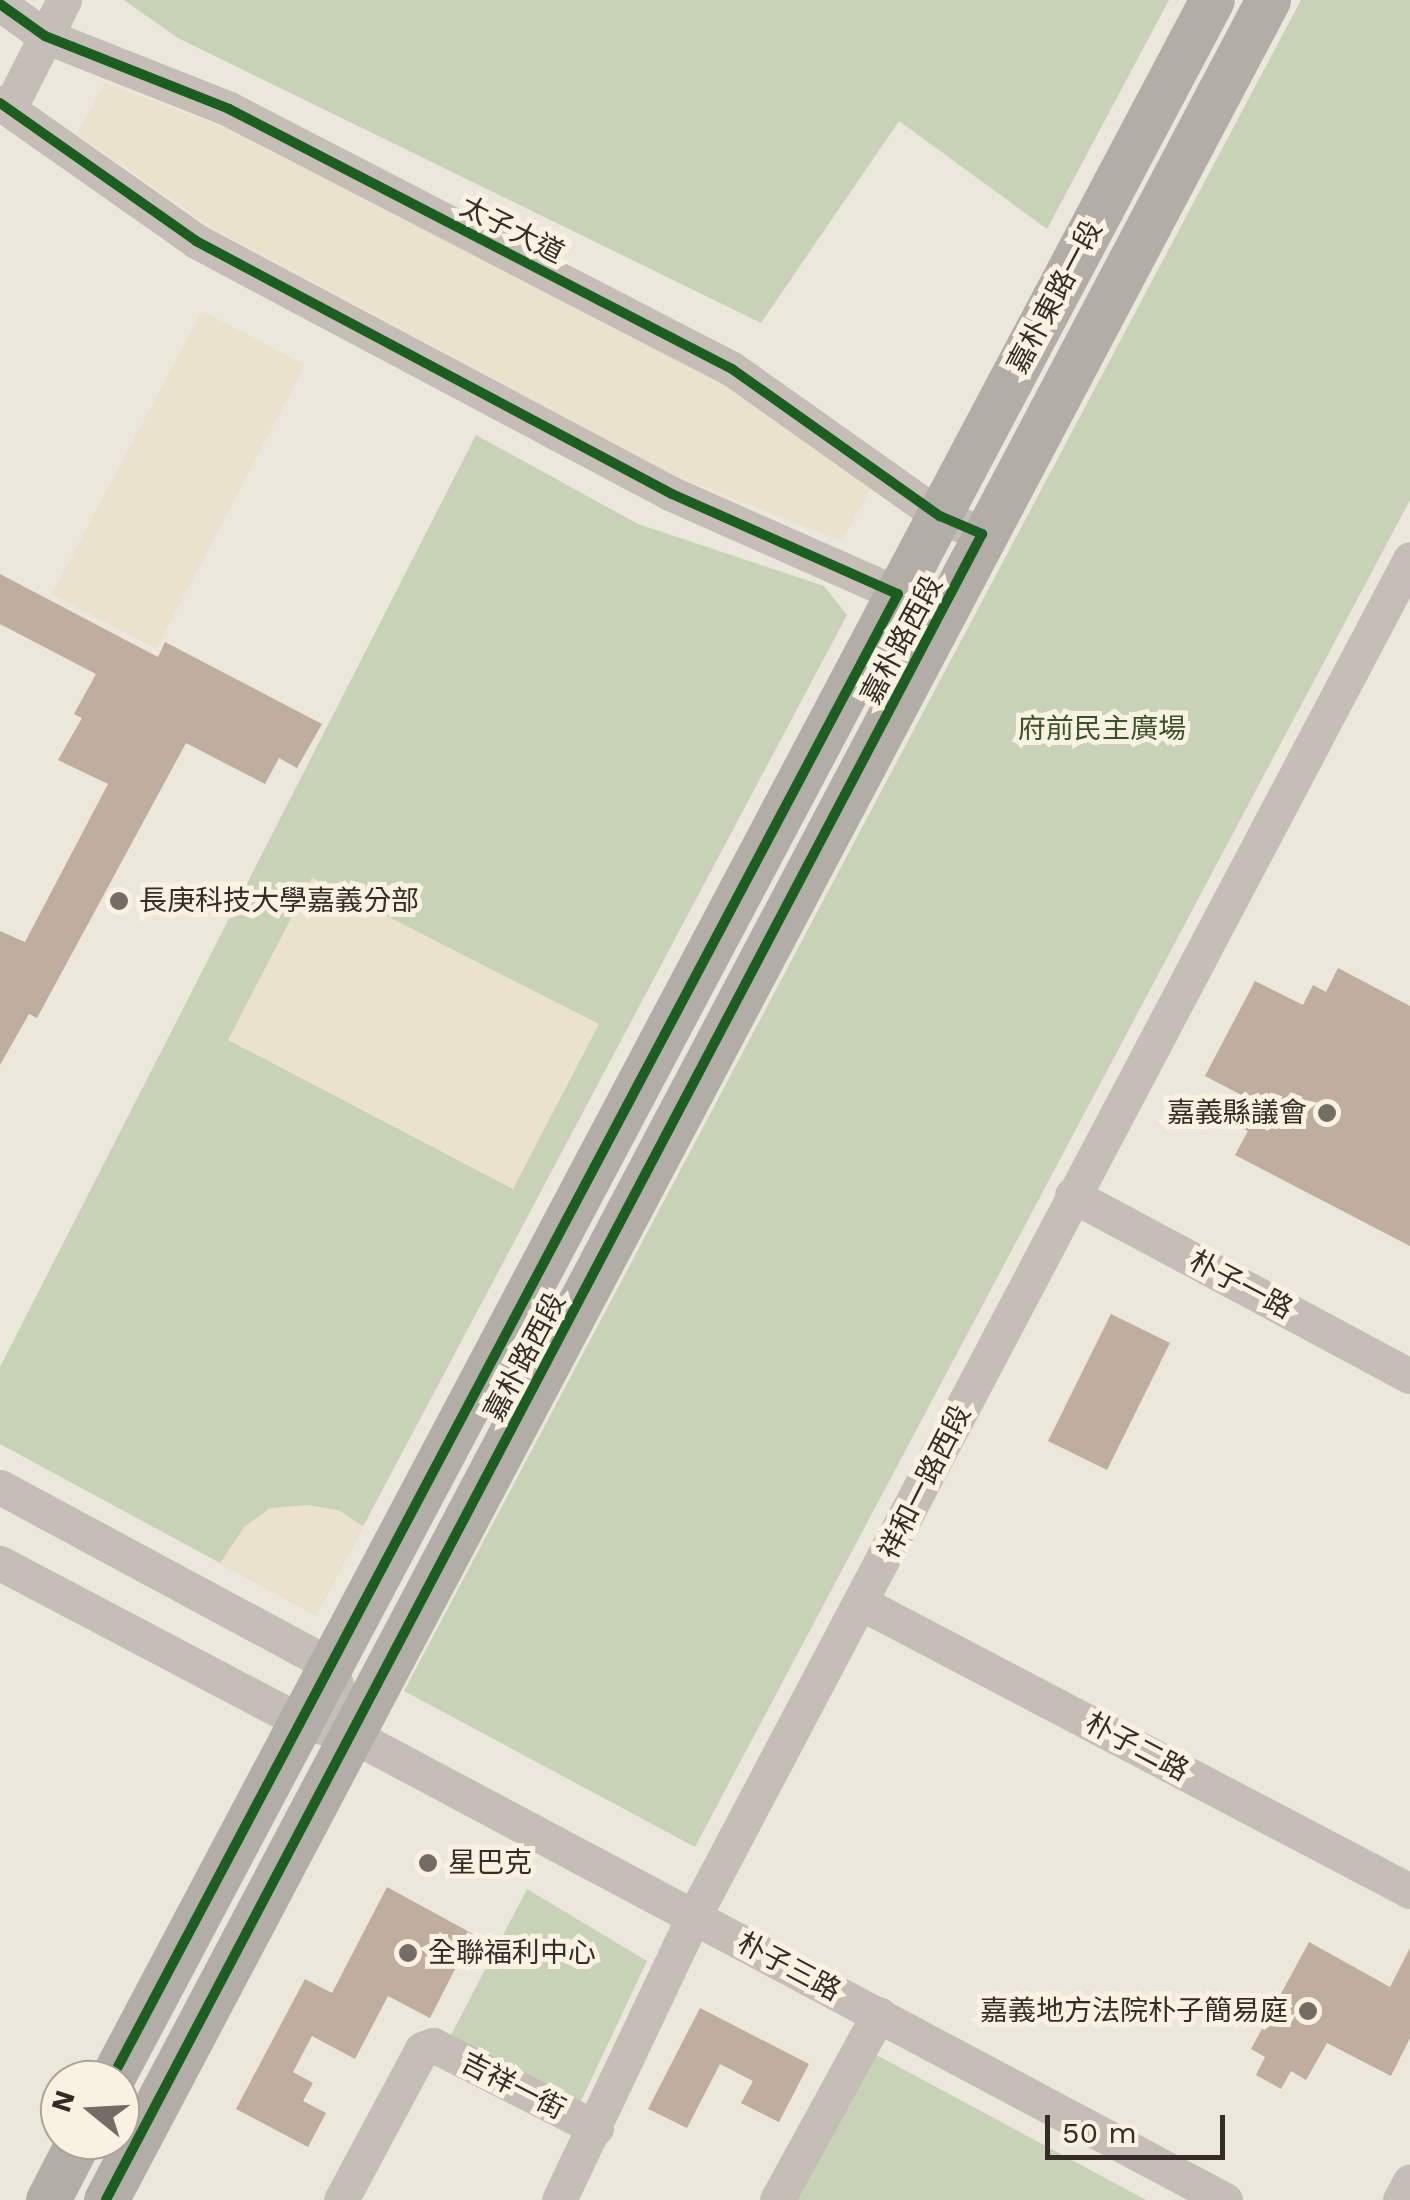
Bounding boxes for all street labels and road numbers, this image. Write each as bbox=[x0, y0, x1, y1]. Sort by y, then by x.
street label: 太子大道 bbox=[454, 190, 570, 270]
street label: 嘉朴東路一段 bbox=[1001, 215, 1109, 379]
street label: 嘉朴路西段 bbox=[854, 570, 950, 710]
street label: 朴子一路 bbox=[1184, 1244, 1298, 1326]
street label: 嘉朴路西段 bbox=[477, 1287, 573, 1427]
street label: 祥和一路西段 bbox=[872, 1400, 978, 1564]
street label: 朴子二路 bbox=[1080, 1706, 1194, 1788]
street label: 朴子三路 bbox=[732, 1926, 846, 2008]
street label: 吉祥一街 bbox=[455, 2046, 571, 2126]

